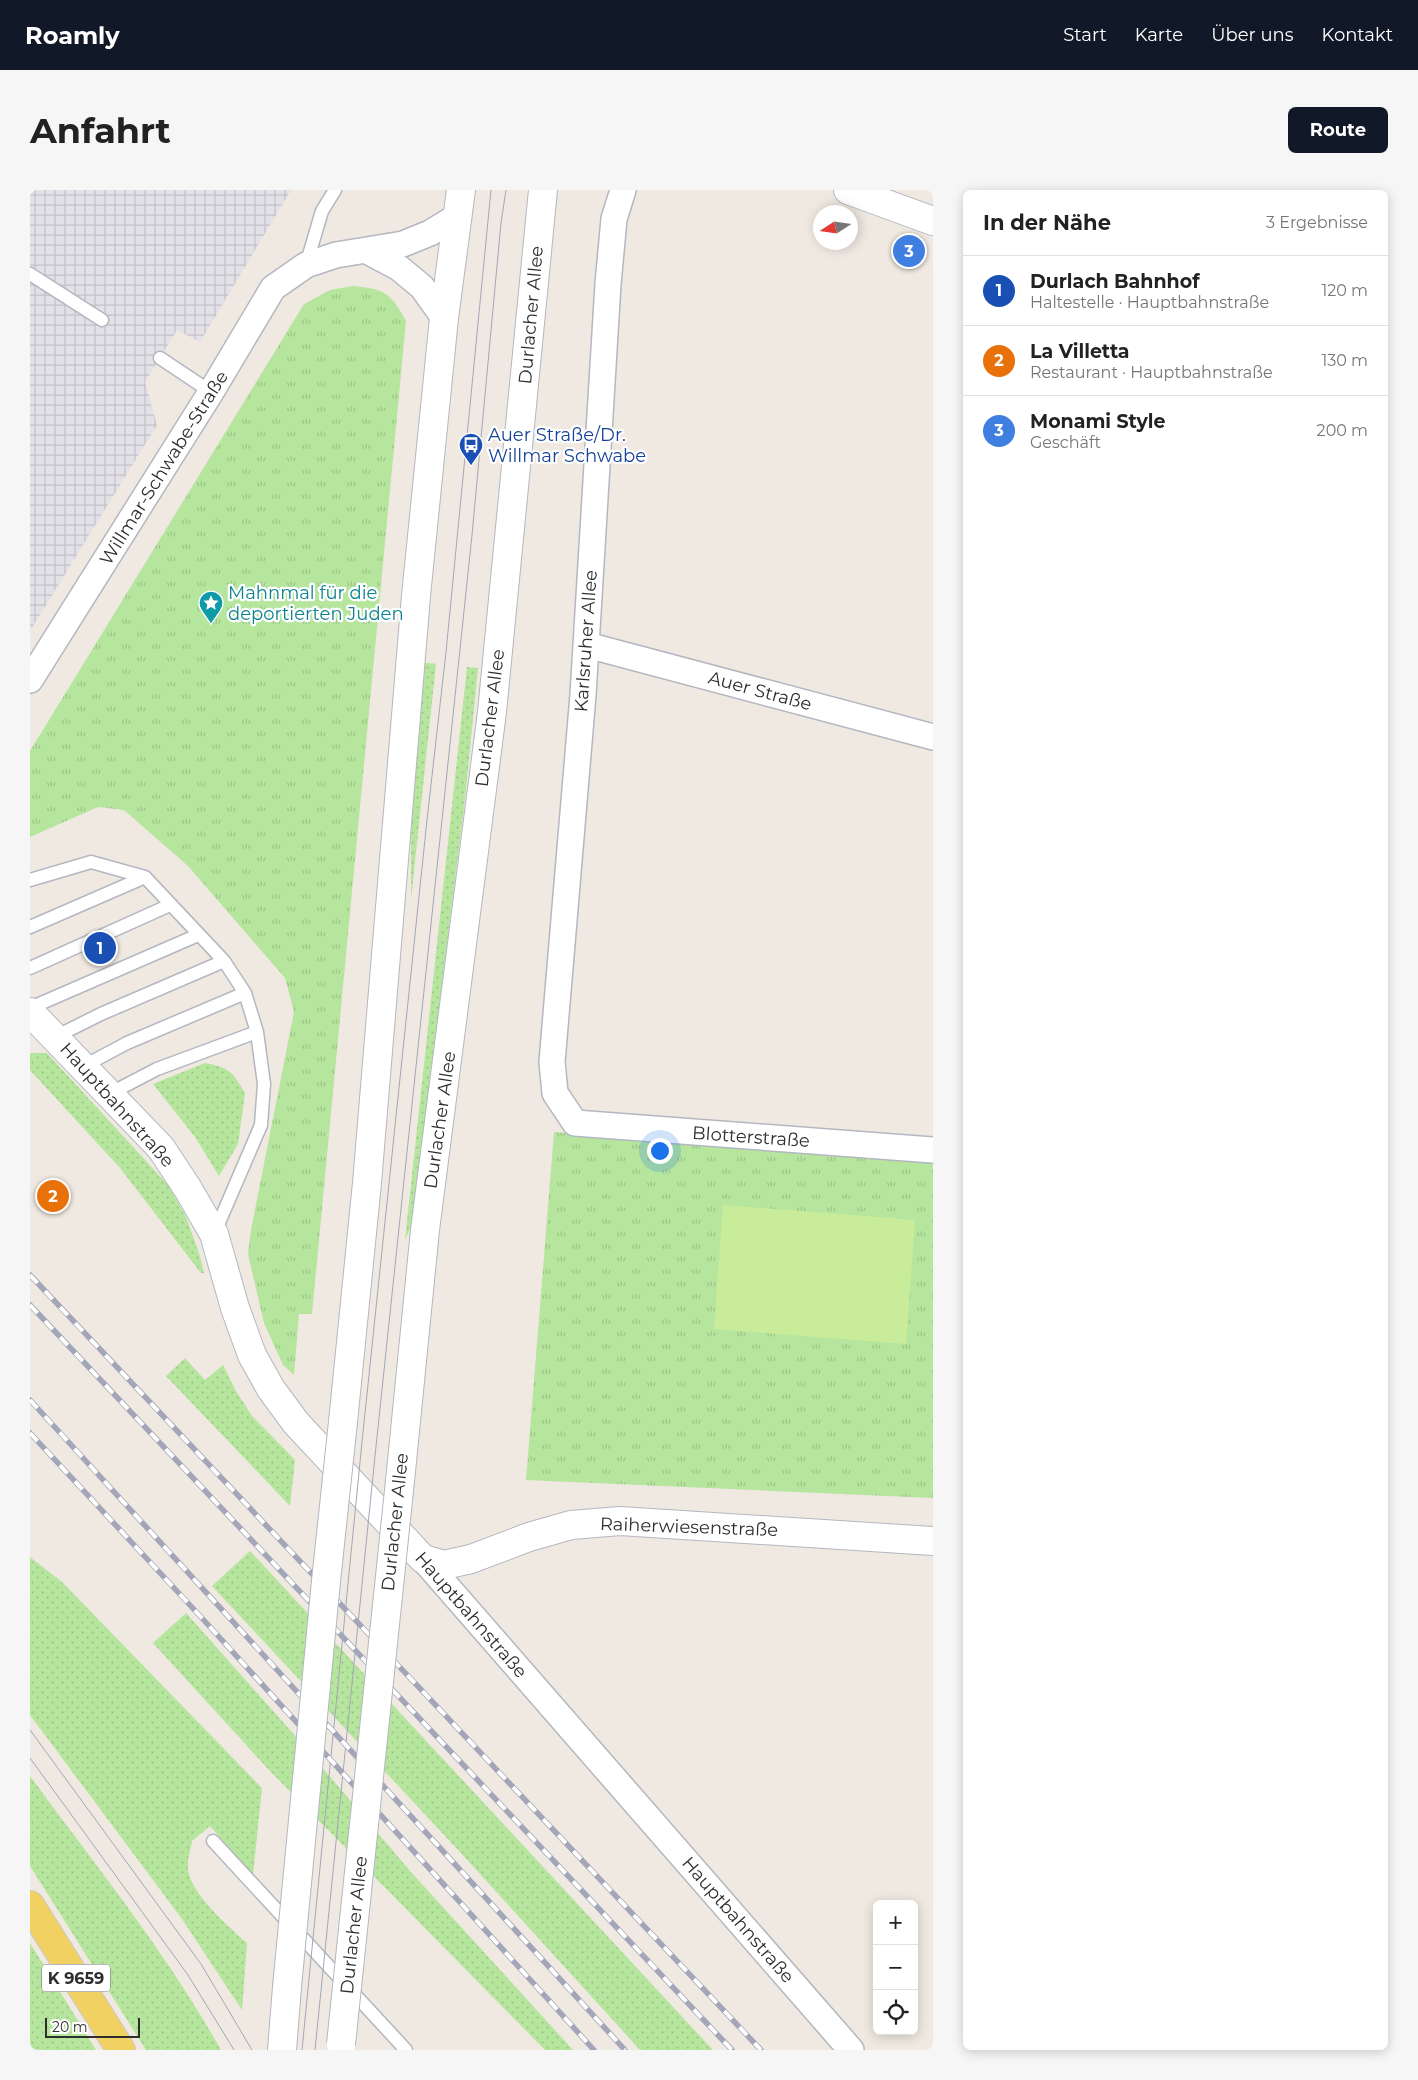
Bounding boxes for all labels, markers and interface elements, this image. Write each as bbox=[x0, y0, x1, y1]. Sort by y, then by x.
text: Roamly bbox=[25, 21, 120, 50]
text: Start bbox=[1063, 24, 1107, 46]
text: Karte bbox=[1135, 24, 1183, 46]
text: Über uns bbox=[1211, 24, 1294, 46]
text: Kontakt bbox=[1322, 24, 1393, 46]
button: Route bbox=[1288, 107, 1388, 153]
text: Anfahrt bbox=[30, 109, 171, 152]
north arrow bbox=[813, 205, 858, 250]
text: In der Nähe bbox=[983, 210, 1111, 235]
text: 3 Ergebnisse bbox=[1266, 213, 1368, 232]
pin: 3 bbox=[893, 232, 925, 270]
street label: Durlacher Allee bbox=[514, 245, 548, 385]
text: Durlach Bahnhof bbox=[1030, 270, 1200, 293]
text: 1 bbox=[996, 281, 1002, 300]
text: 120 m bbox=[1321, 281, 1368, 300]
text: Haltestelle · Hauptbahnstraße bbox=[1030, 293, 1269, 312]
text: La Villetta bbox=[1030, 340, 1130, 363]
text: 2 bbox=[994, 351, 1004, 370]
text: 130 m bbox=[1321, 351, 1368, 370]
text: Restaurant · Hauptbahnstraße bbox=[1030, 363, 1273, 382]
street label: Willmar-Schwabe-Straße bbox=[95, 367, 233, 569]
text: Monami Style bbox=[1030, 410, 1165, 433]
text: 3 bbox=[994, 421, 1004, 440]
text: 200 m bbox=[1317, 421, 1368, 440]
place label: Auer Straße/Dr. Willmar Schwabe bbox=[488, 424, 646, 467]
bus stop icon: Auer Straße/Dr. Willmar Schwabe bbox=[458, 432, 484, 466]
text: Geschäft bbox=[1030, 433, 1101, 452]
street label: Karlsruher Allee bbox=[570, 569, 602, 713]
place label: Mahnmal für die deportierten Juden bbox=[228, 582, 404, 625]
place icon: Mahnmal für die deportierten Juden bbox=[198, 590, 224, 624]
street label: Durlacher Allee bbox=[471, 648, 509, 788]
street label: Auer Straße bbox=[706, 667, 814, 715]
pin: 1 bbox=[84, 929, 116, 967]
street label: Hauptbahnstraße bbox=[55, 1038, 179, 1172]
street label: Durlacher Allee bbox=[419, 1050, 461, 1190]
street label: Blotterstraße bbox=[691, 1122, 811, 1152]
your location bbox=[647, 1138, 673, 1164]
pin: 2 bbox=[37, 1177, 69, 1215]
street label: Durlacher Allee bbox=[377, 1452, 413, 1592]
street label: Raiherwiesenstraße bbox=[599, 1513, 779, 1541]
street label: Hauptbahnstraße bbox=[410, 1547, 532, 1683]
street label: Hauptbahnstraße bbox=[677, 1852, 799, 1988]
street label: Durlacher Allee bbox=[336, 1855, 372, 1995]
map controls bbox=[873, 1900, 918, 2035]
button: + bbox=[873, 1900, 918, 1945]
button: − bbox=[873, 1945, 918, 1990]
road number: K 9659 bbox=[42, 1965, 110, 1992]
button: locate bbox=[873, 1990, 918, 2035]
scale bar bbox=[45, 2015, 140, 2038]
text: 20 m bbox=[52, 2018, 88, 2036]

